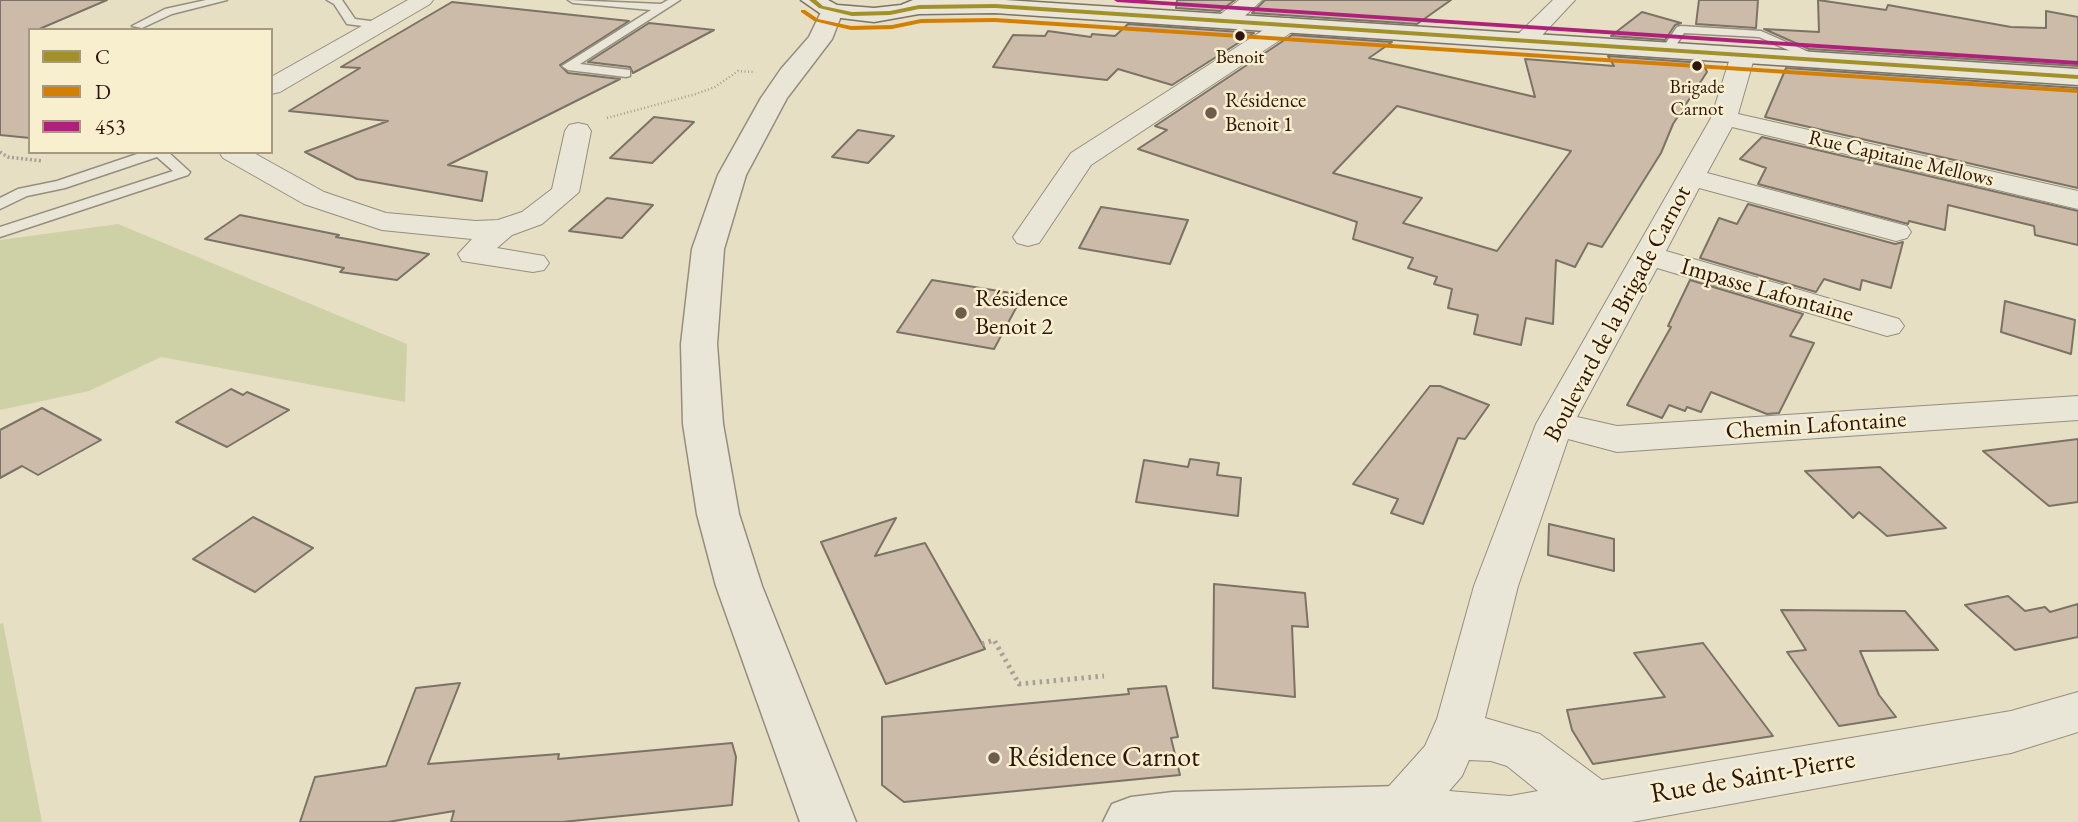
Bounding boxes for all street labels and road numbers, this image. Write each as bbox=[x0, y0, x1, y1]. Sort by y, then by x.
street label: Rue Capitaine Mellows bbox=[1806, 125, 1996, 193]
street label: Boulevard de la Brigade Carnot bbox=[1538, 181, 1698, 447]
street label: Impasse Lafontaine bbox=[1677, 253, 1857, 329]
street label: Chemin Lafontaine bbox=[1725, 405, 1907, 447]
street label: Rue de Saint-Pierre bbox=[1648, 742, 1858, 812]

